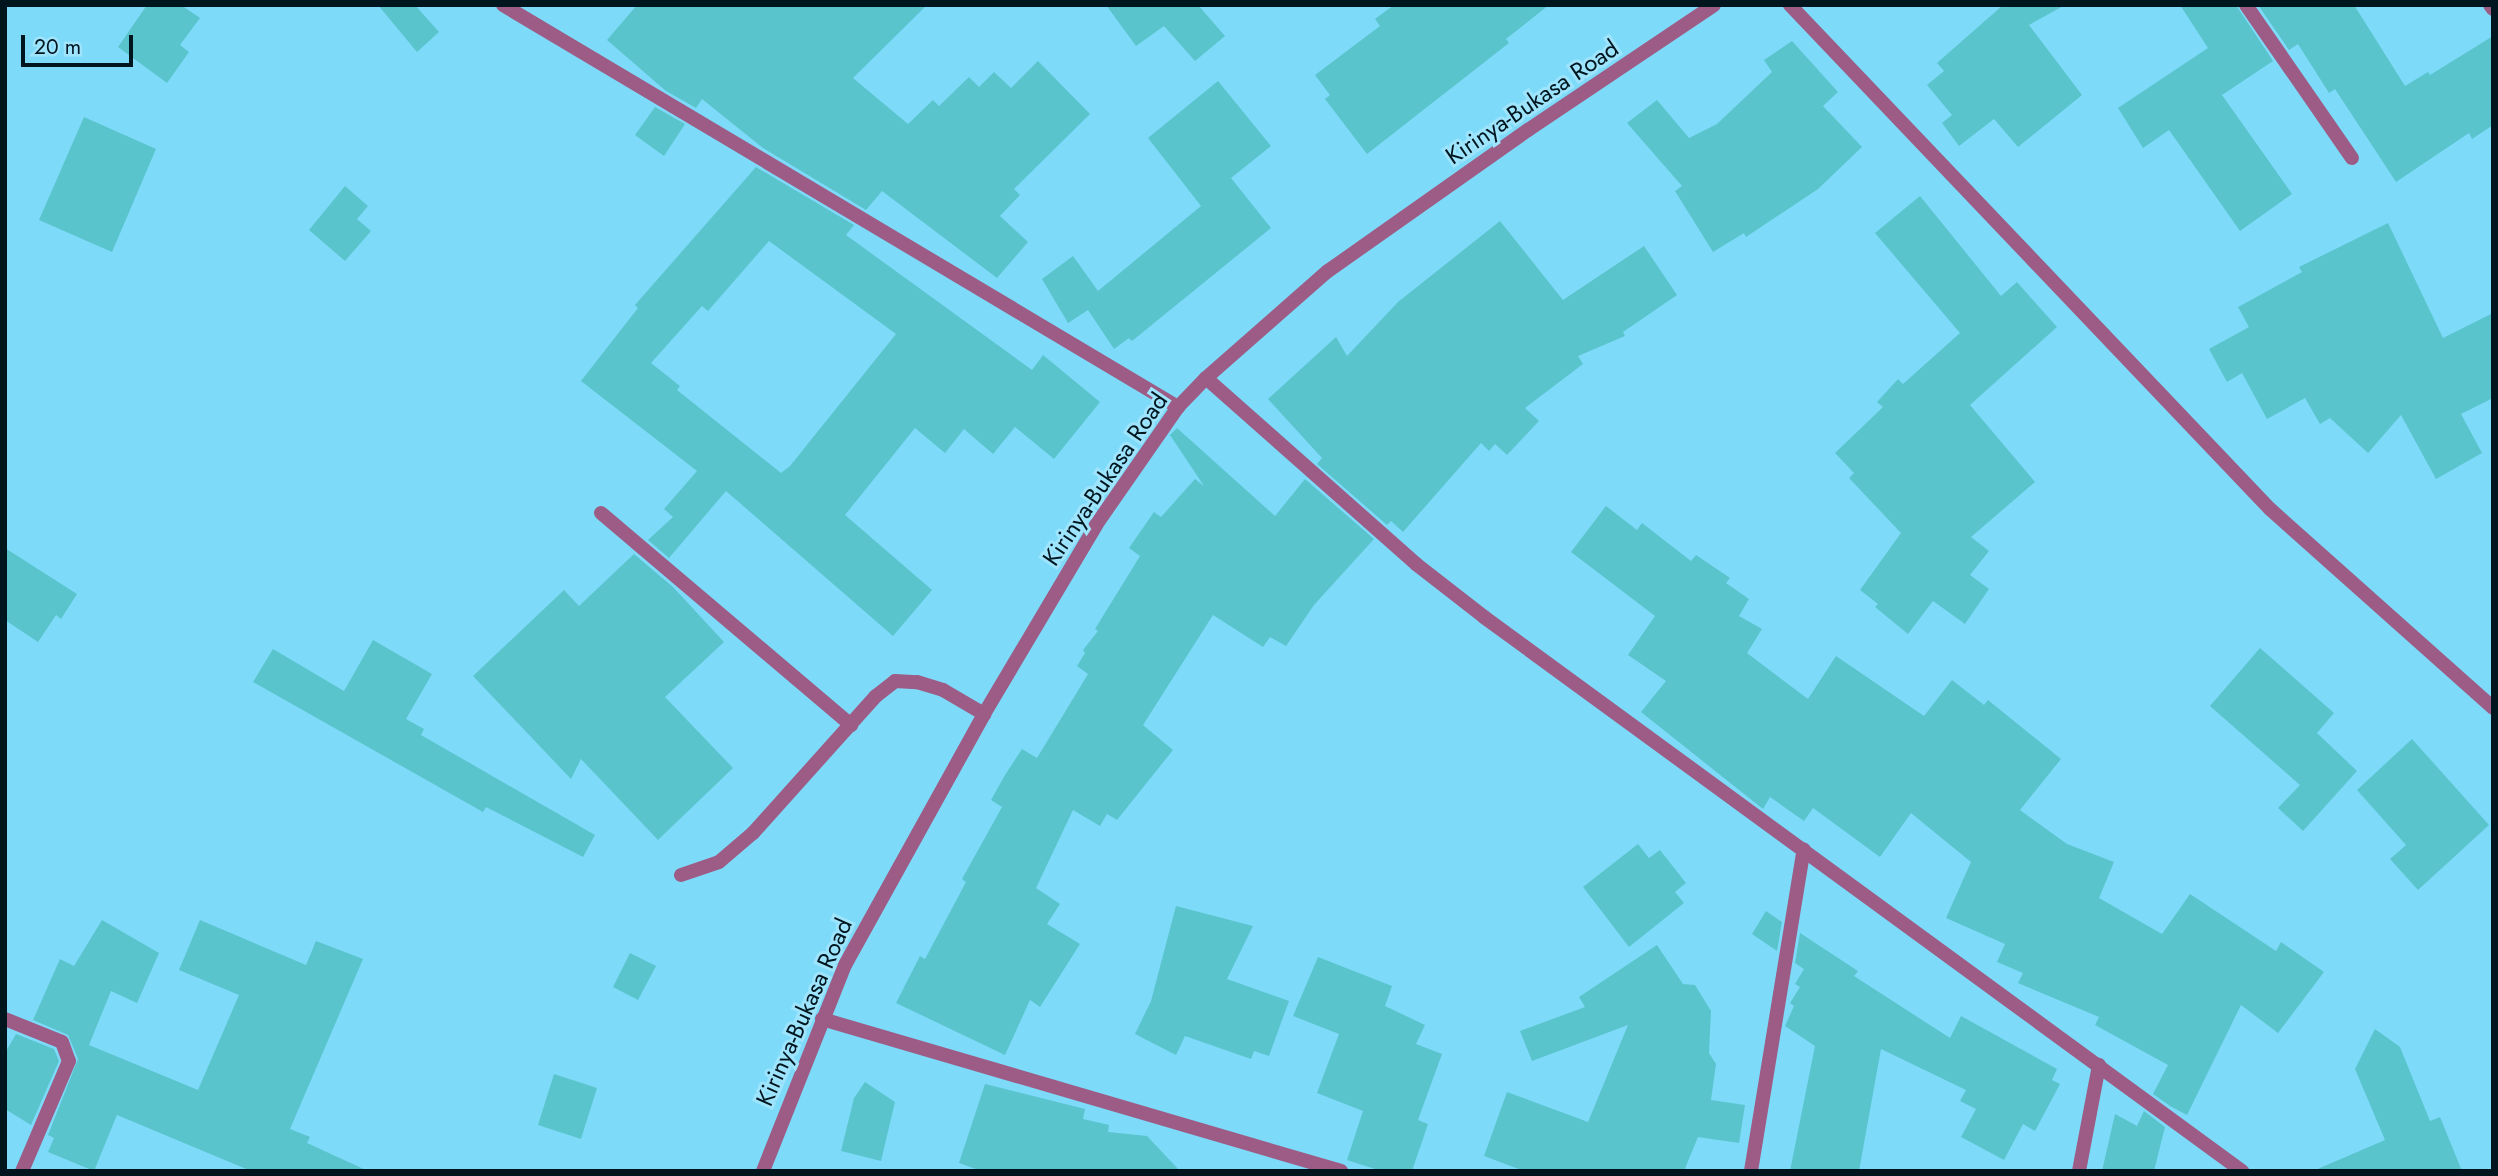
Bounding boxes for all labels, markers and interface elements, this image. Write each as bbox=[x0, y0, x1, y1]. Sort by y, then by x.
scale bar bbox=[24, 21, 136, 65]
text: 20 m bbox=[34, 32, 81, 62]
street label: Kirinya-Bukasa Road bbox=[1440, 34, 1624, 170]
street label: Kirinya-Bukasa Road bbox=[1037, 387, 1173, 571]
street label: Kirinya-Bukasa Road bbox=[750, 914, 858, 1110]

